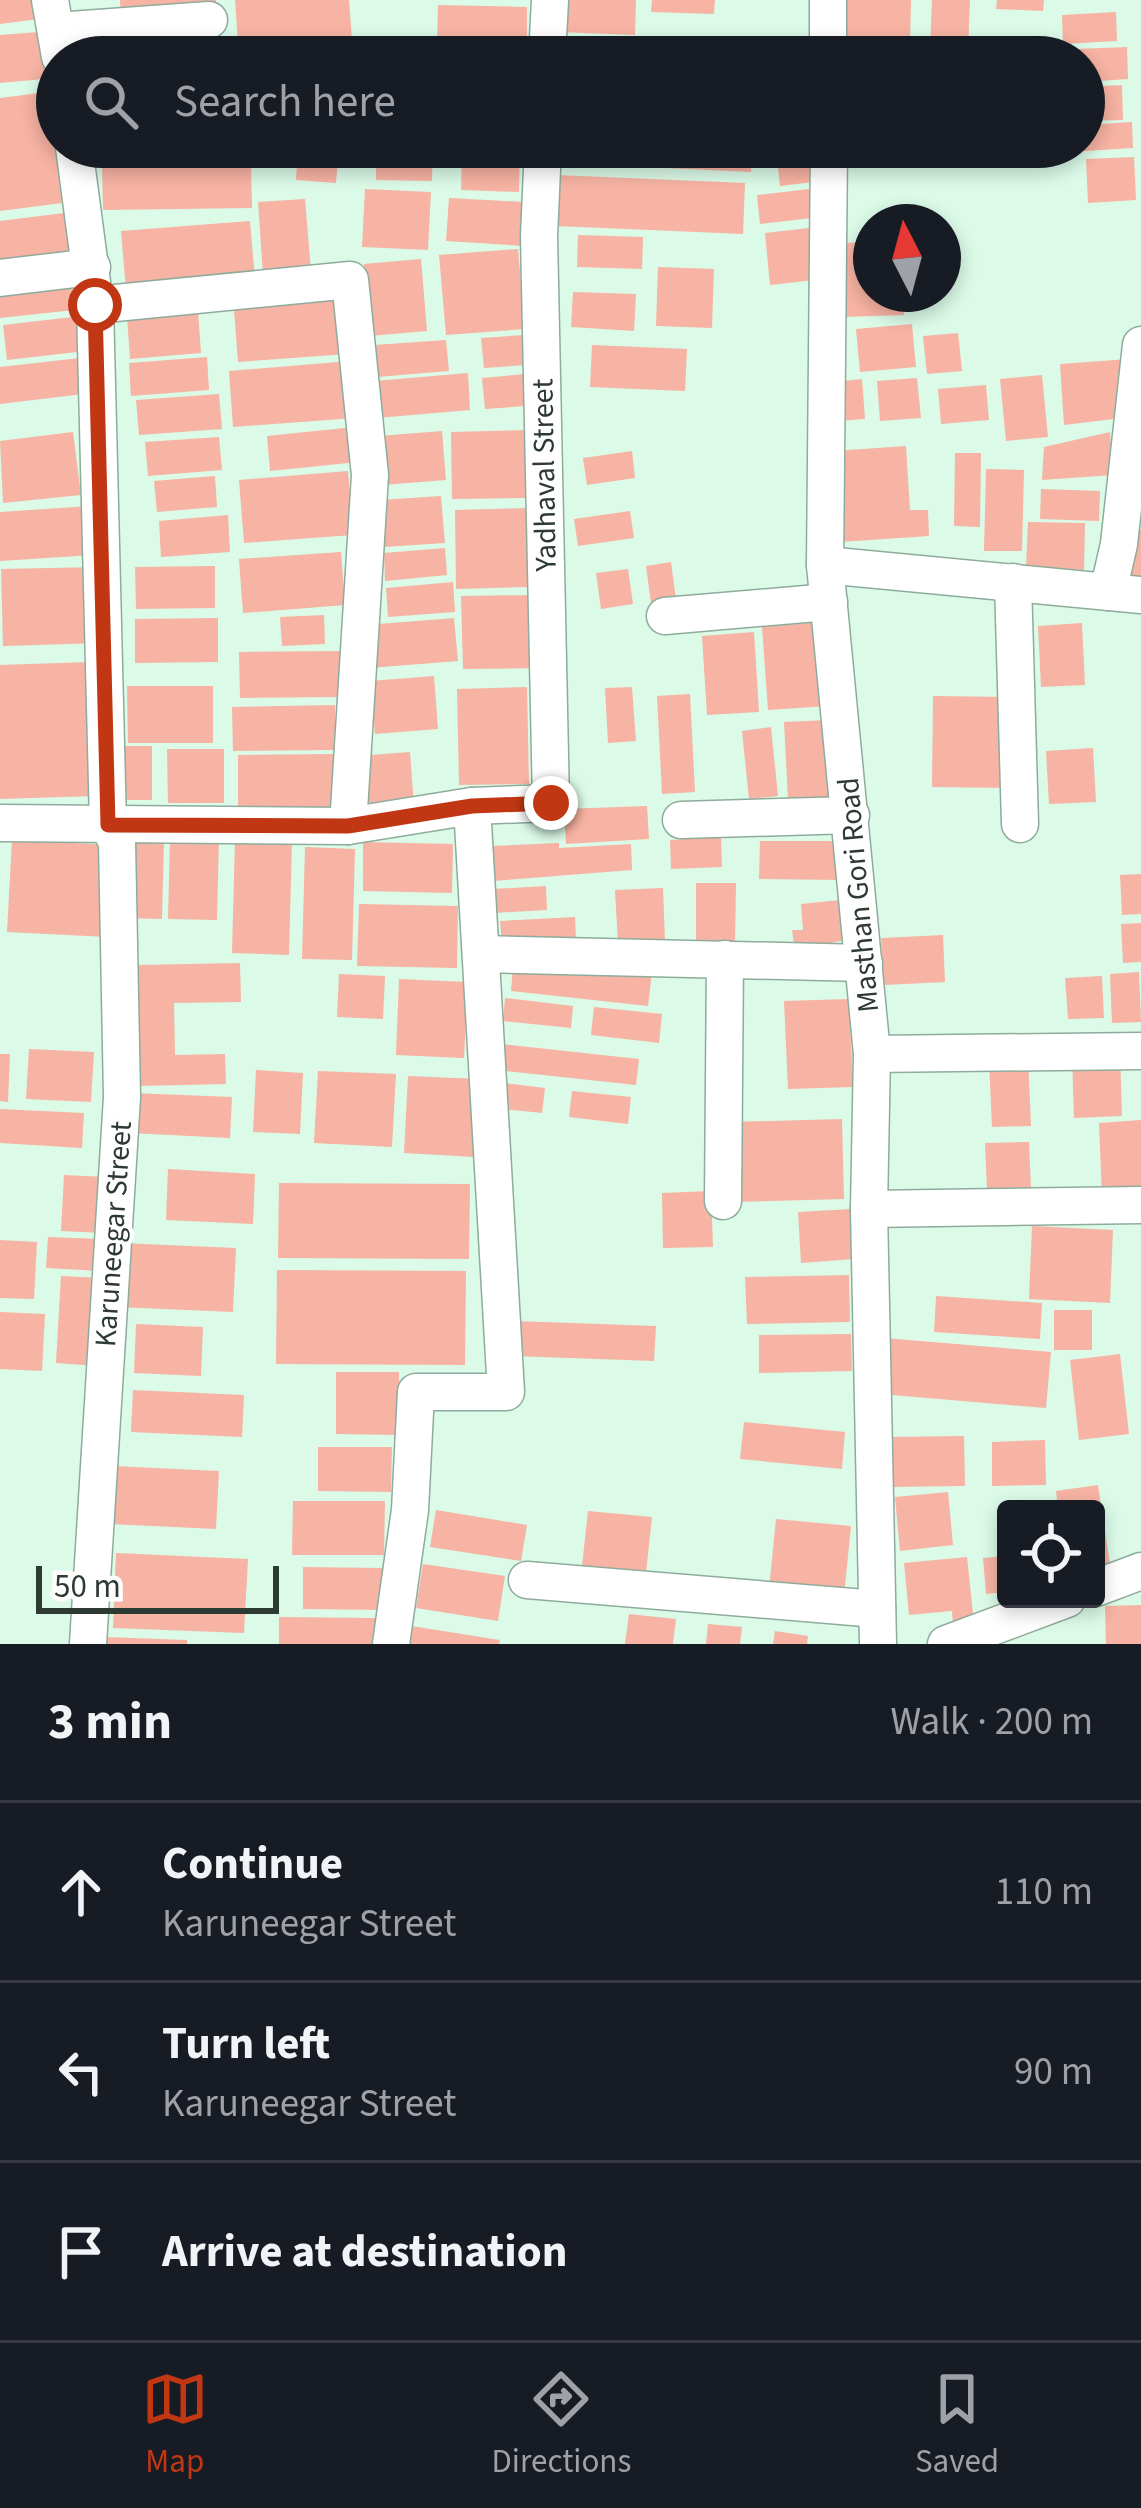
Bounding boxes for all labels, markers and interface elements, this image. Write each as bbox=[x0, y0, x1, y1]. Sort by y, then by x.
search box bbox=[36, 36, 1105, 168]
icon: search bbox=[78, 69, 144, 135]
text: Search here bbox=[174, 70, 396, 134]
north arrow bbox=[853, 204, 961, 312]
route start bbox=[68, 278, 122, 332]
street label: Yadhaval Street bbox=[521, 378, 568, 573]
route end bbox=[524, 776, 578, 830]
street label: Masthan Gori Road bbox=[827, 776, 890, 1014]
street label: Karuneegar Street bbox=[84, 1120, 143, 1348]
map controls bbox=[997, 1500, 1105, 1608]
button: locate bbox=[997, 1500, 1105, 1608]
scale bar bbox=[36, 1560, 279, 1613]
text: 50 m bbox=[54, 1563, 121, 1610]
text: 3 min bbox=[48, 1686, 172, 1758]
text: Walk · 200 m bbox=[890, 1694, 1093, 1750]
text: Continue bbox=[162, 1832, 343, 1896]
icon: ahead bbox=[48, 1859, 114, 1925]
text: 110 m bbox=[995, 1864, 1093, 1920]
text: Karuneegar Street bbox=[162, 1896, 456, 1952]
text: Turn left bbox=[162, 2012, 330, 2076]
icon: left bbox=[48, 2039, 114, 2105]
text: 90 m bbox=[1014, 2044, 1093, 2100]
text: Karuneegar Street bbox=[162, 2076, 456, 2132]
icon: arrive bbox=[48, 2219, 114, 2285]
text: Arrive at destination bbox=[162, 2220, 567, 2284]
tab: Map bbox=[142, 2366, 208, 2485]
tab: Directions bbox=[492, 2366, 631, 2485]
tab: Saved bbox=[915, 2366, 999, 2485]

